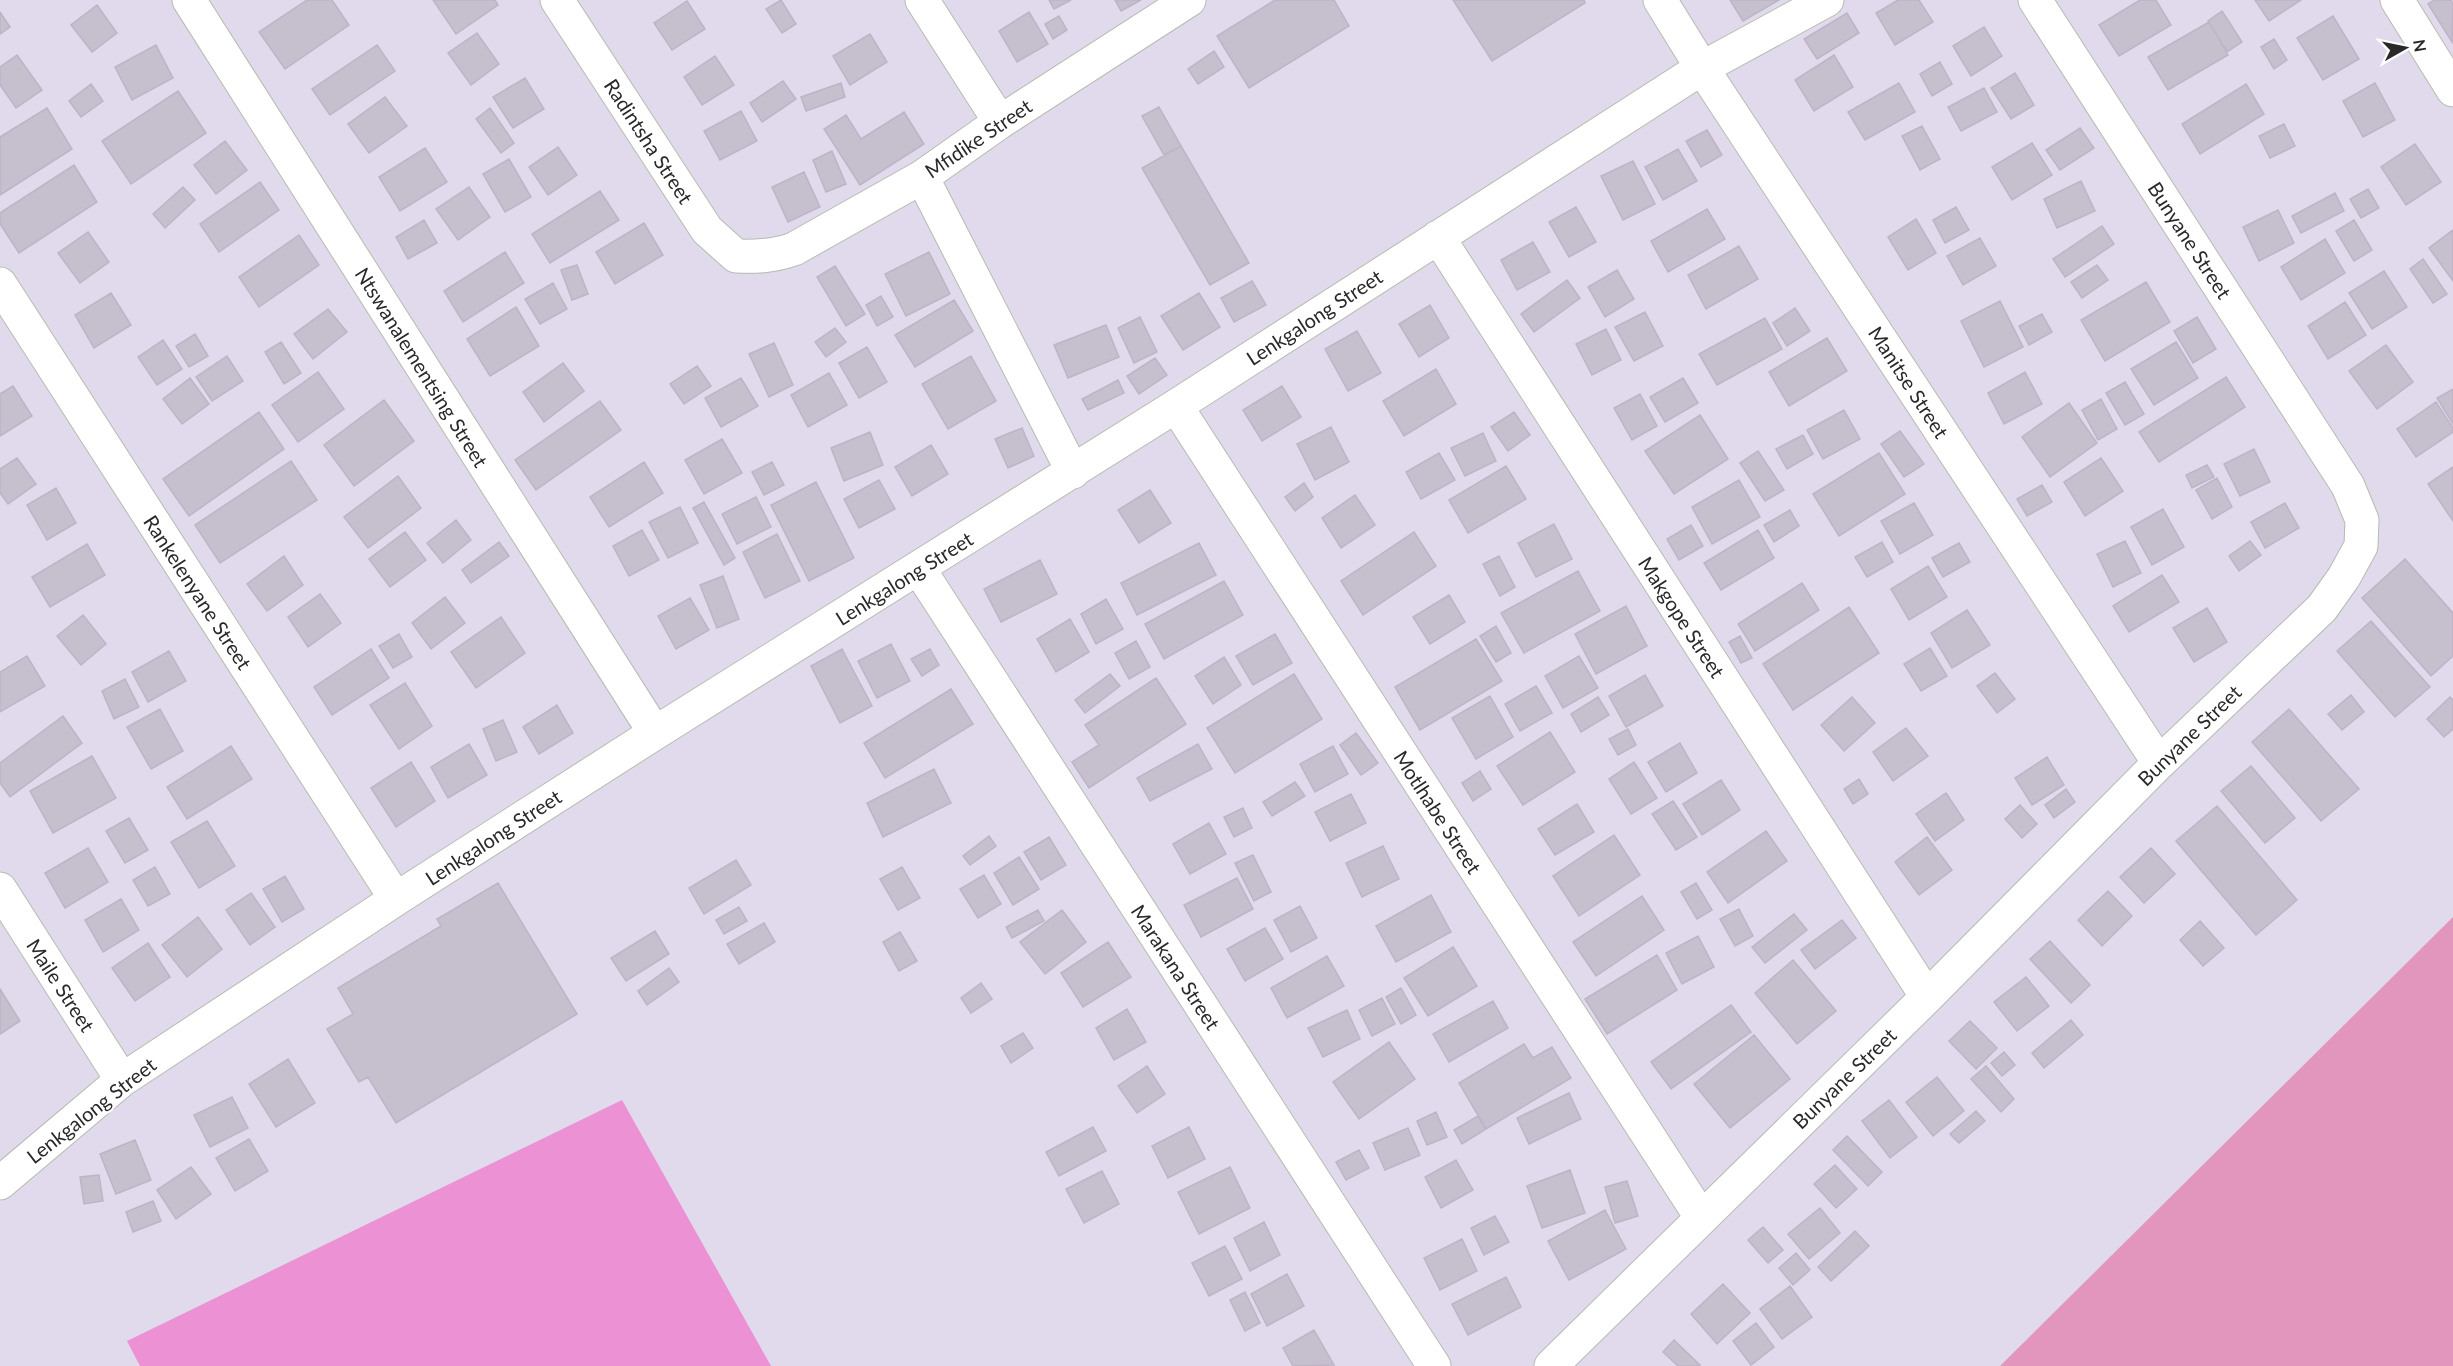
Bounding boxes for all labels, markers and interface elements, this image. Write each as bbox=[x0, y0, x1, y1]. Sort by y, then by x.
north arrow bbox=[2375, 18, 2435, 78]
text: N bbox=[2410, 38, 2431, 53]
street label: Radintsha Street bbox=[600, 74, 698, 208]
street label: Mfidike Street bbox=[920, 93, 1036, 183]
street label: Bunyane Street bbox=[2143, 177, 2237, 303]
street label: Ntswanalementsing Street bbox=[351, 263, 493, 471]
street label: Lenkgalong Street bbox=[1242, 264, 1386, 370]
street label: Manitse Street bbox=[1864, 322, 1954, 442]
street label: Rankelenyane Street bbox=[139, 510, 257, 674]
street label: Lenkgalong Street bbox=[831, 526, 977, 630]
street label: Makgope Street bbox=[1634, 552, 1730, 682]
street label: Bunyane Street bbox=[2132, 680, 2246, 790]
street label: Motlhabe Street bbox=[1389, 746, 1487, 878]
street label: Lenkgalong Street bbox=[421, 784, 565, 890]
street label: Marakana Street bbox=[1127, 900, 1225, 1034]
street label: Maile Street bbox=[22, 934, 100, 1036]
street label: Bunyane Street bbox=[1787, 1023, 1901, 1133]
street label: Lenkgalong Street bbox=[22, 1052, 160, 1168]

